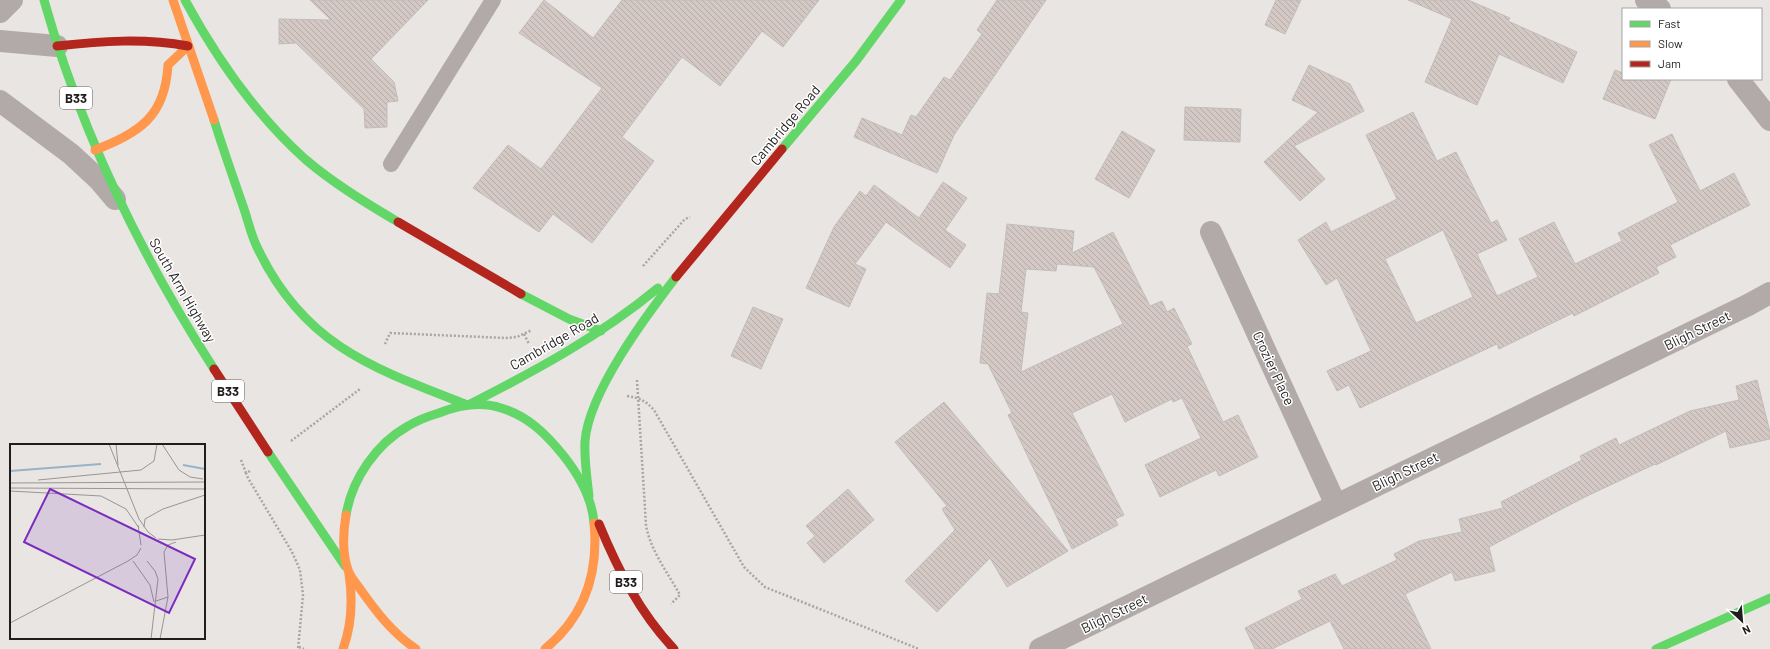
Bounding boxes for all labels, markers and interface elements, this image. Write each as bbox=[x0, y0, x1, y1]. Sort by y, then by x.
legend bbox=[1622, 8, 1762, 80]
text: Fast bbox=[1658, 16, 1681, 30]
text: Slow bbox=[1658, 36, 1683, 50]
text: Jam bbox=[1658, 56, 1681, 70]
street label: Cambridge Road bbox=[746, 81, 824, 169]
road number: B33 bbox=[60, 87, 92, 109]
street label: South Arm Highway bbox=[146, 235, 220, 346]
street label: Bligh Street bbox=[1661, 307, 1733, 353]
street label: Cambridge Road bbox=[507, 309, 601, 373]
street label: Crozier Place bbox=[1249, 328, 1299, 408]
road number: B33 bbox=[212, 380, 244, 402]
inset map bbox=[10, 444, 205, 639]
street label: Bligh Street bbox=[1369, 448, 1441, 494]
road number: B33 bbox=[610, 571, 642, 593]
street label: Bligh Street bbox=[1078, 590, 1150, 636]
north arrow bbox=[1722, 601, 1762, 641]
text: N bbox=[1740, 623, 1753, 638]

